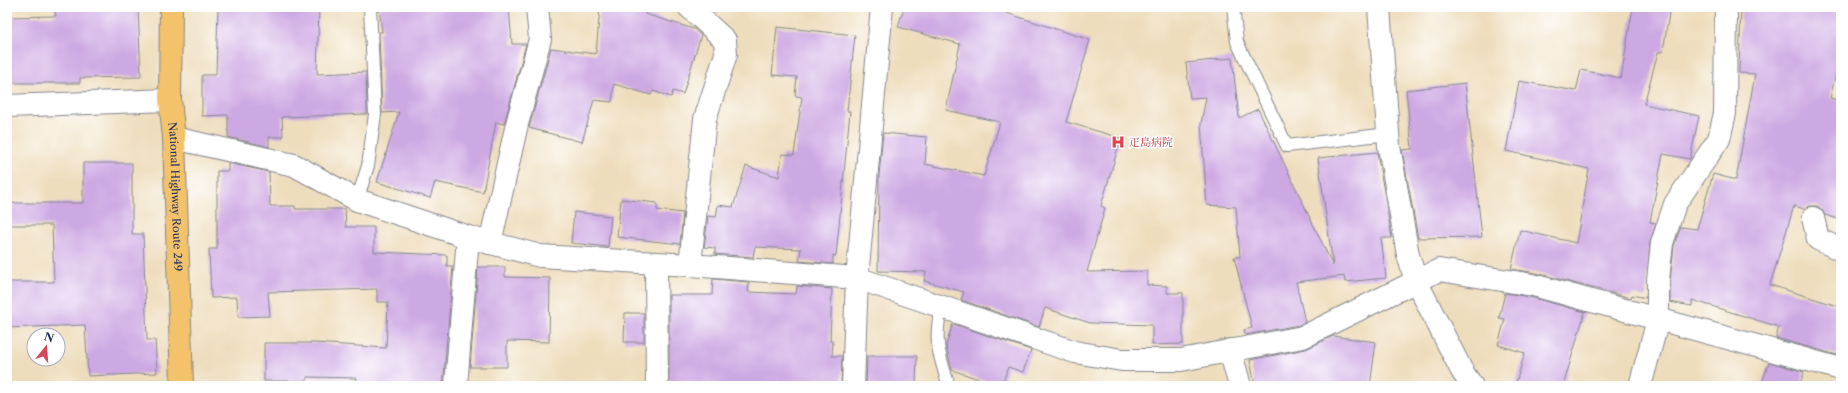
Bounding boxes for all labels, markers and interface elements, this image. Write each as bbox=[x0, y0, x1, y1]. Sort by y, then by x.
street label: National Highway Route 249 bbox=[165, 121, 185, 272]
hospital icon: 疋島病院 bbox=[1110, 134, 1126, 150]
place label: 疋島病院 bbox=[1129, 135, 1173, 149]
north arrow bbox=[26, 327, 66, 367]
text: N bbox=[42, 329, 56, 346]

